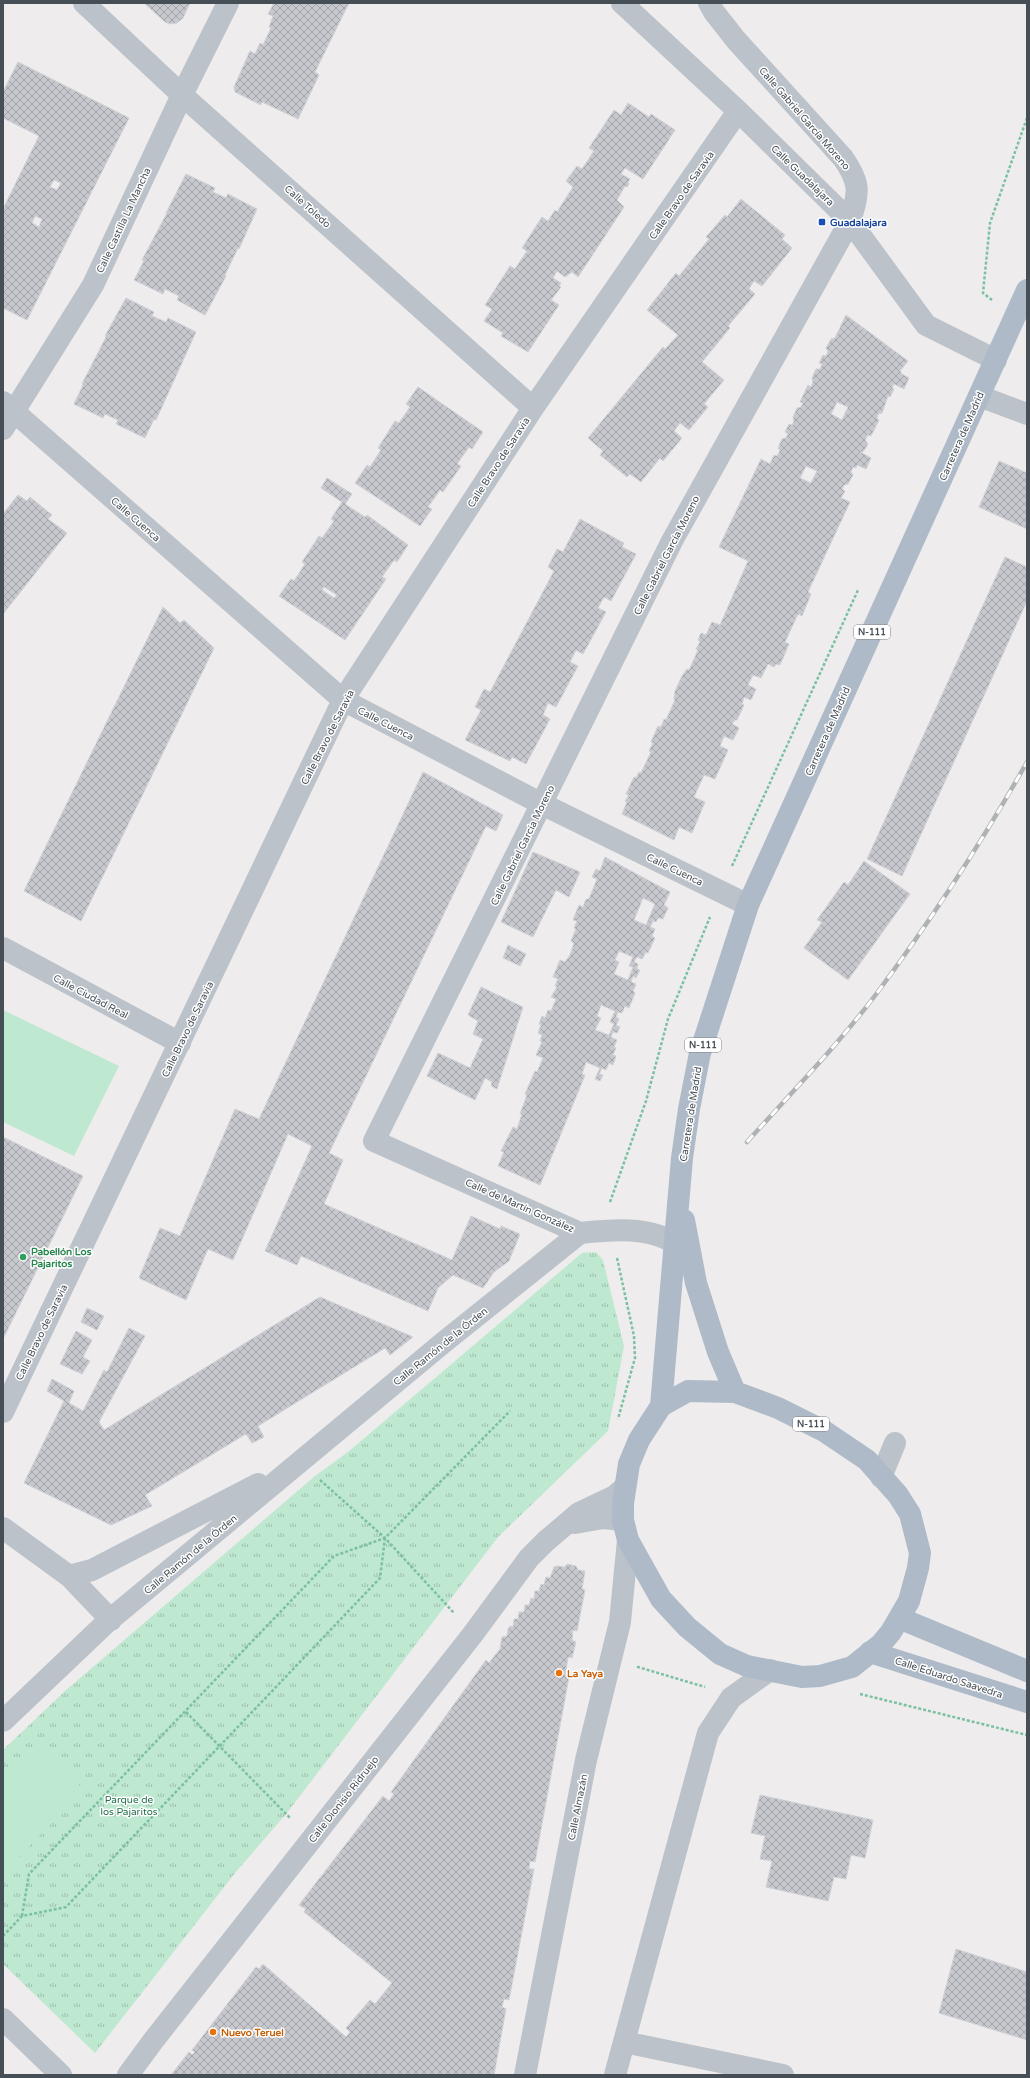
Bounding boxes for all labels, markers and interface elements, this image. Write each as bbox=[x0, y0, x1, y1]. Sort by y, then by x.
street label: Calle Gabriel García Moreno bbox=[756, 65, 852, 173]
street label: Calle Guadalajara bbox=[768, 143, 836, 209]
street label: Calle Bravo de Saravia bbox=[647, 149, 717, 242]
street label: Calle Castilla La Mancha bbox=[94, 166, 154, 275]
street label: Calle Toledo bbox=[282, 183, 333, 231]
marker: Guadalajara bbox=[817, 217, 827, 227]
place label: Guadalajara bbox=[830, 217, 887, 229]
street label: Carretera de Madrid bbox=[937, 390, 987, 483]
street label: Calle Bravo de Saravia bbox=[465, 415, 532, 510]
street label: Calle Gabriel García Moreno bbox=[631, 494, 702, 617]
street label: Calle Cuenca bbox=[108, 495, 162, 544]
road number: N-111 bbox=[854, 625, 890, 639]
street label: Carretera de Madrid bbox=[803, 685, 853, 778]
street label: Calle Bravo de Saravia bbox=[299, 688, 357, 787]
street label: Calle Cuenca bbox=[355, 705, 416, 743]
street label: Calle Gabriel García Moreno bbox=[488, 783, 557, 908]
street label: Calle Cuenca bbox=[644, 851, 705, 889]
street label: Calle Ciudad Real bbox=[51, 972, 130, 1022]
street label: Calle Bravo de Saravia bbox=[159, 980, 216, 1079]
road number: N-111 bbox=[685, 1038, 721, 1052]
street label: Carretera de Madrid bbox=[678, 1066, 704, 1163]
street label: Calle de Martín González bbox=[463, 1176, 576, 1235]
place label: Pabellón Los Pajaritos bbox=[31, 1246, 92, 1270]
marker: Pabellón Los Pajaritos bbox=[18, 1252, 28, 1262]
street label: Calle Bravo de Saravia bbox=[13, 1283, 70, 1382]
street label: Calle Ramón de la Órden bbox=[391, 1305, 490, 1388]
road number: N-111 bbox=[793, 1417, 829, 1431]
street label: Calle Ramón de la Órden bbox=[142, 1512, 240, 1597]
street label: Calle Eduardo Saavedra bbox=[893, 1655, 1004, 1701]
marker: La Yaya bbox=[554, 1668, 564, 1678]
place label: La Yaya bbox=[567, 1668, 603, 1680]
street label: Calle Dionisio Ridruejo bbox=[306, 1754, 381, 1845]
street label: Calle Almazán bbox=[566, 1773, 590, 1841]
park label: Parque de los Pajaritos bbox=[100, 1794, 158, 1818]
marker: Nuevo Teruel bbox=[208, 2027, 218, 2037]
place label: Nuevo Teruel bbox=[221, 2027, 284, 2039]

